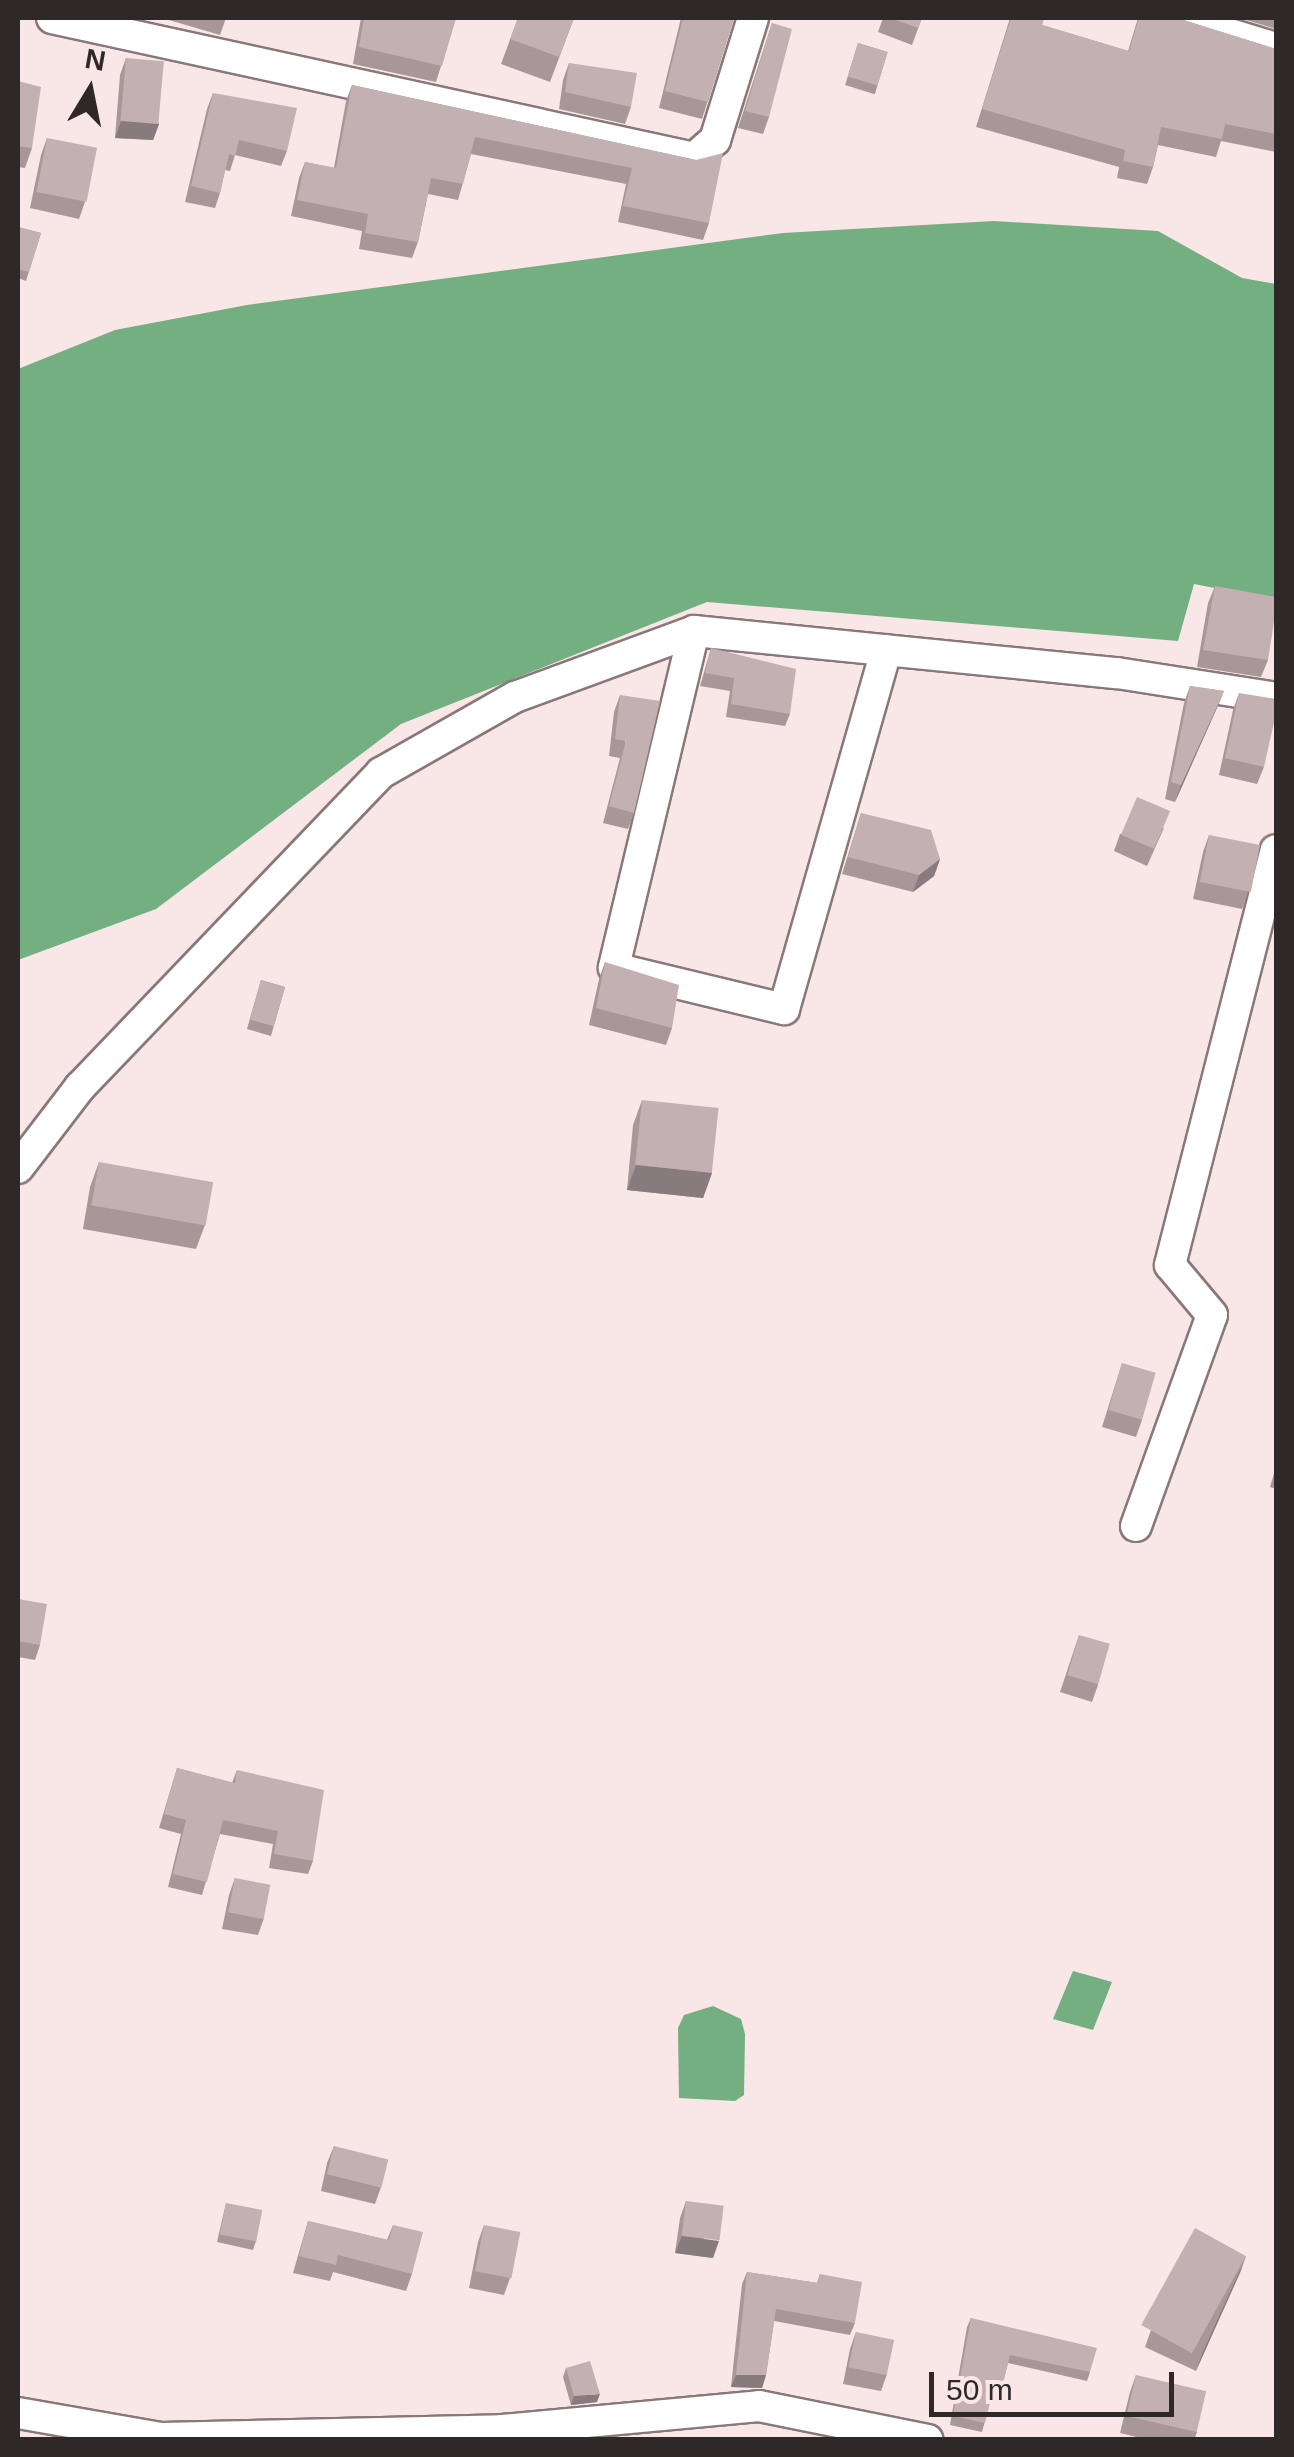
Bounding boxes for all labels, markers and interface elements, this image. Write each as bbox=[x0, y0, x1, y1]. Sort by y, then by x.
north arrow bbox=[40, 40, 140, 140]
text: N bbox=[83, 43, 108, 77]
scale bar bbox=[934, 2352, 1179, 2414]
text: 50 m bbox=[946, 2373, 1013, 2406]

